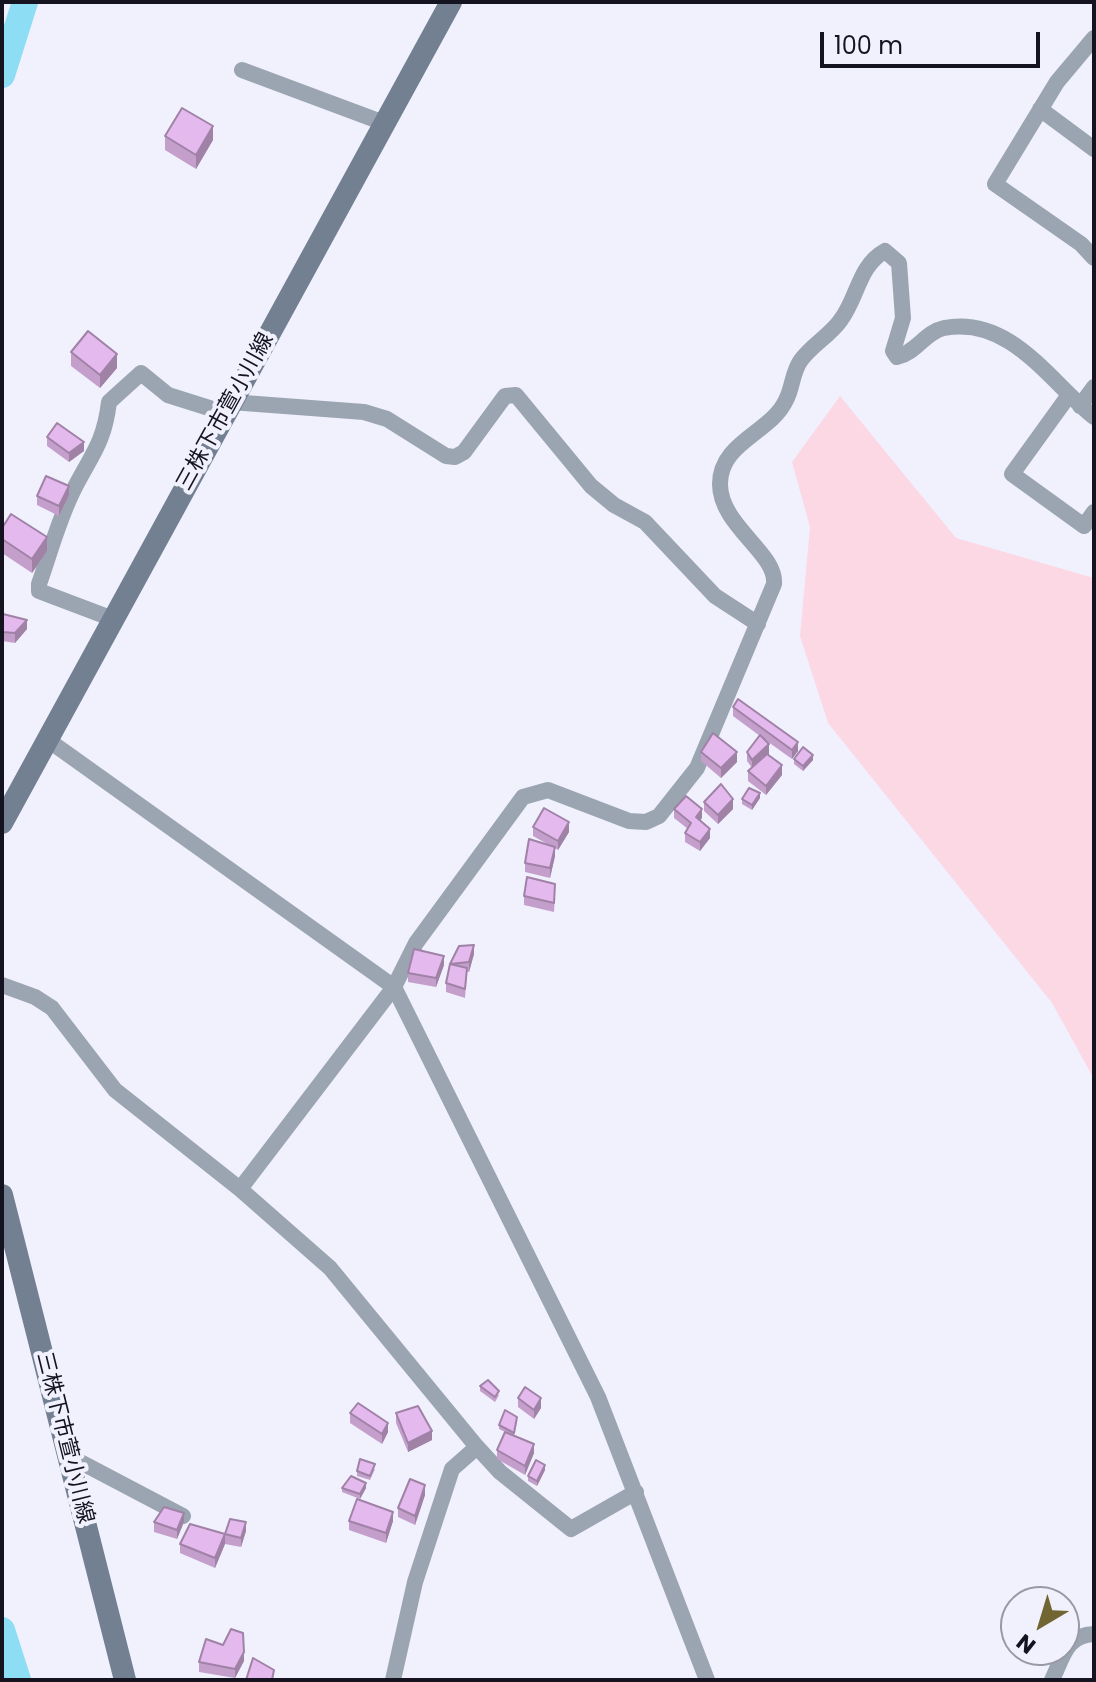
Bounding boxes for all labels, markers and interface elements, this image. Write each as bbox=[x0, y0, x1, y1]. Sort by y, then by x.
scale bar bbox=[824, 16, 1044, 66]
text: 100 m bbox=[834, 29, 903, 62]
street label: 三株下市萱小川線 bbox=[172, 329, 280, 495]
street label: 三株下市萱小川線 bbox=[30, 1349, 98, 1527]
north arrow bbox=[1000, 1586, 1080, 1666]
text: N bbox=[1010, 1626, 1042, 1661]

